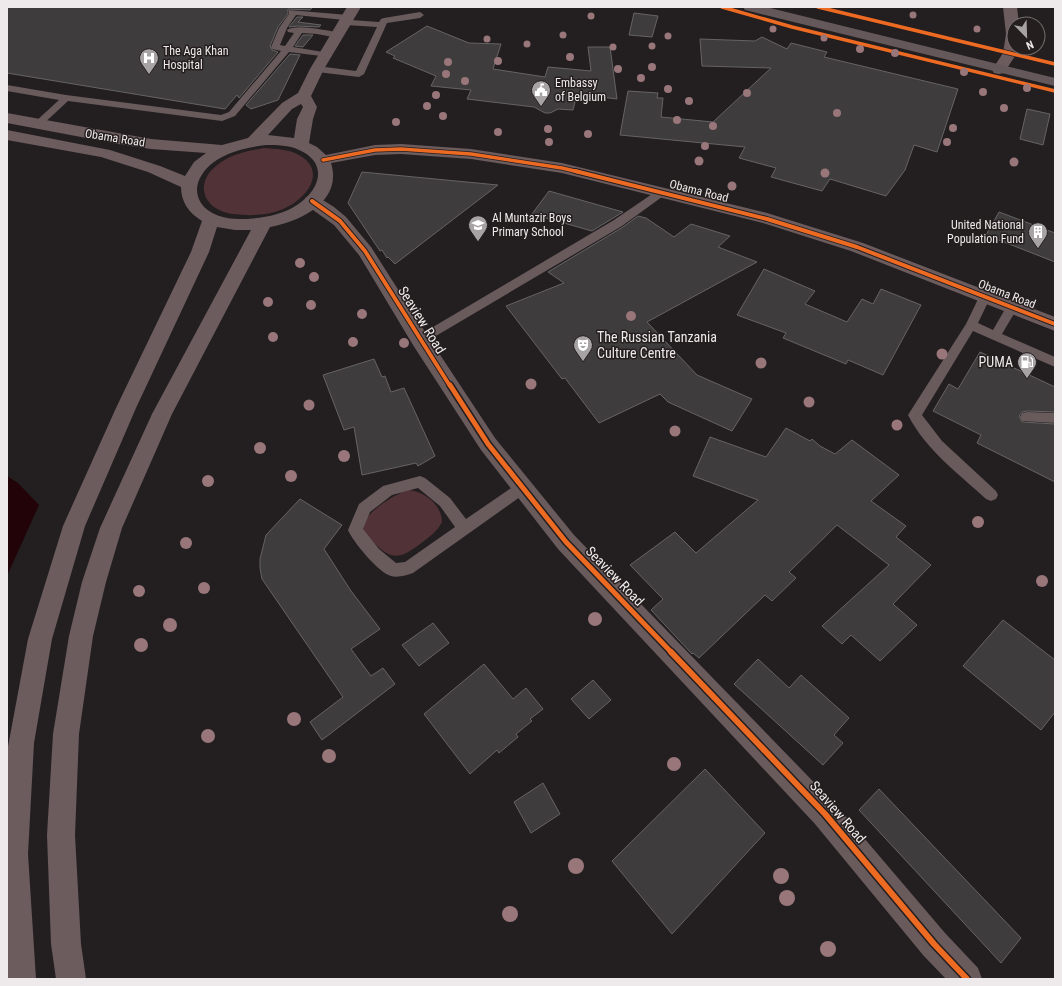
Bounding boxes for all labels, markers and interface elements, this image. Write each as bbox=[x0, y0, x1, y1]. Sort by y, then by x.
north arrow bbox=[1006, 16, 1046, 56]
text: N bbox=[1024, 37, 1035, 52]
place label: The Aga Khan Hospital bbox=[163, 44, 229, 72]
hospital icon: The Aga Khan Hospital bbox=[138, 47, 160, 75]
place label: Embassy of Belgium bbox=[555, 76, 606, 104]
public building icon: Embassy of Belgium bbox=[530, 79, 552, 107]
street label: Obama Road bbox=[84, 126, 146, 150]
street label: Obama Road bbox=[668, 177, 730, 205]
place label: Al Muntazir Boys Primary School bbox=[492, 211, 572, 239]
school or university icon: Al Muntazir Boys Primary School bbox=[467, 214, 489, 242]
place label: United National Population Fund bbox=[947, 218, 1024, 246]
building icon: United National Population Fund bbox=[1027, 221, 1049, 249]
street label: Obama Road bbox=[976, 277, 1038, 311]
street label: Seaview Road bbox=[395, 283, 449, 357]
place label: The Russian Tanzania Culture Centre bbox=[597, 329, 717, 361]
theatre icon: The Russian Tanzania Culture Centre bbox=[572, 334, 594, 362]
fuel station icon: PUMA bbox=[1016, 351, 1038, 379]
place label: PUMA bbox=[979, 354, 1013, 370]
street label: Seaview Road bbox=[583, 543, 647, 609]
street label: Seaview Road bbox=[807, 778, 869, 846]

